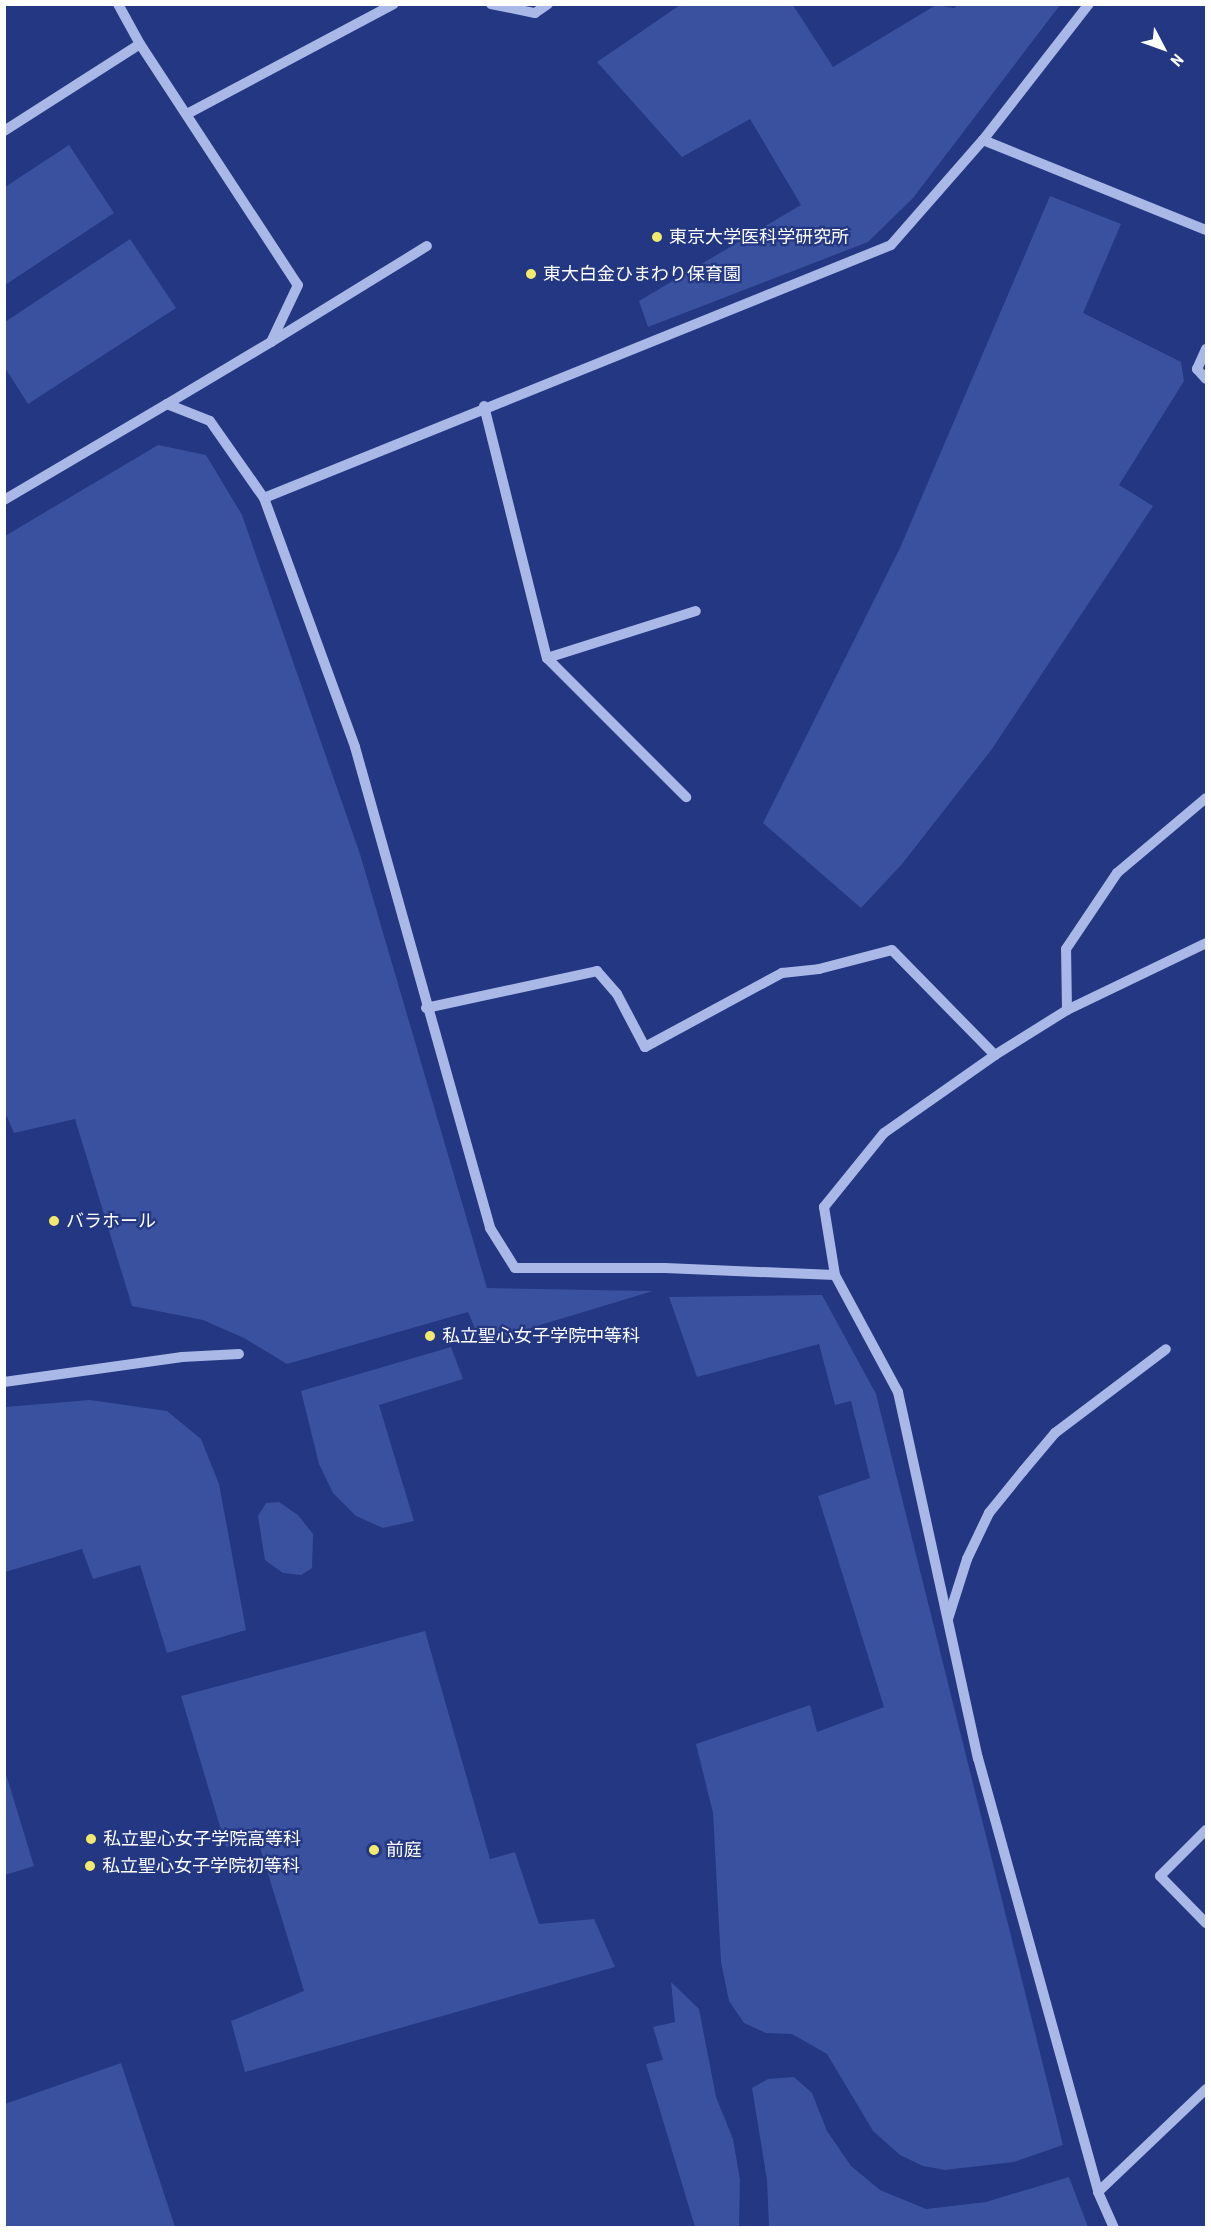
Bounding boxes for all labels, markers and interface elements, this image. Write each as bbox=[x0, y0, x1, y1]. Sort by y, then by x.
north arrow bbox=[1133, 18, 1193, 78]
text: N bbox=[1167, 50, 1187, 70]
place label: 東京大学医科学研究所 bbox=[669, 226, 849, 248]
marker: 東京大学医科学研究所 bbox=[650, 230, 664, 244]
place label: 東大白金ひまわり保育園 bbox=[543, 263, 741, 285]
marker: 東大白金ひまわり保育園 bbox=[524, 267, 538, 281]
place label: バラホール bbox=[66, 1210, 156, 1232]
marker: バラホール bbox=[47, 1214, 61, 1228]
place label: 私立聖心女子学院中等科 bbox=[442, 1325, 640, 1347]
marker: 私立聖心女子学院中等科 bbox=[423, 1329, 437, 1343]
place label: 私立聖心女子学院高等科 bbox=[103, 1828, 301, 1850]
marker: 私立聖心女子学院高等科 bbox=[84, 1832, 98, 1846]
place label: 前庭 bbox=[386, 1839, 422, 1861]
marker: 前庭 bbox=[367, 1843, 381, 1857]
place label: 私立聖心女子学院初等科 bbox=[102, 1855, 300, 1877]
marker: 私立聖心女子学院初等科 bbox=[83, 1859, 97, 1873]

